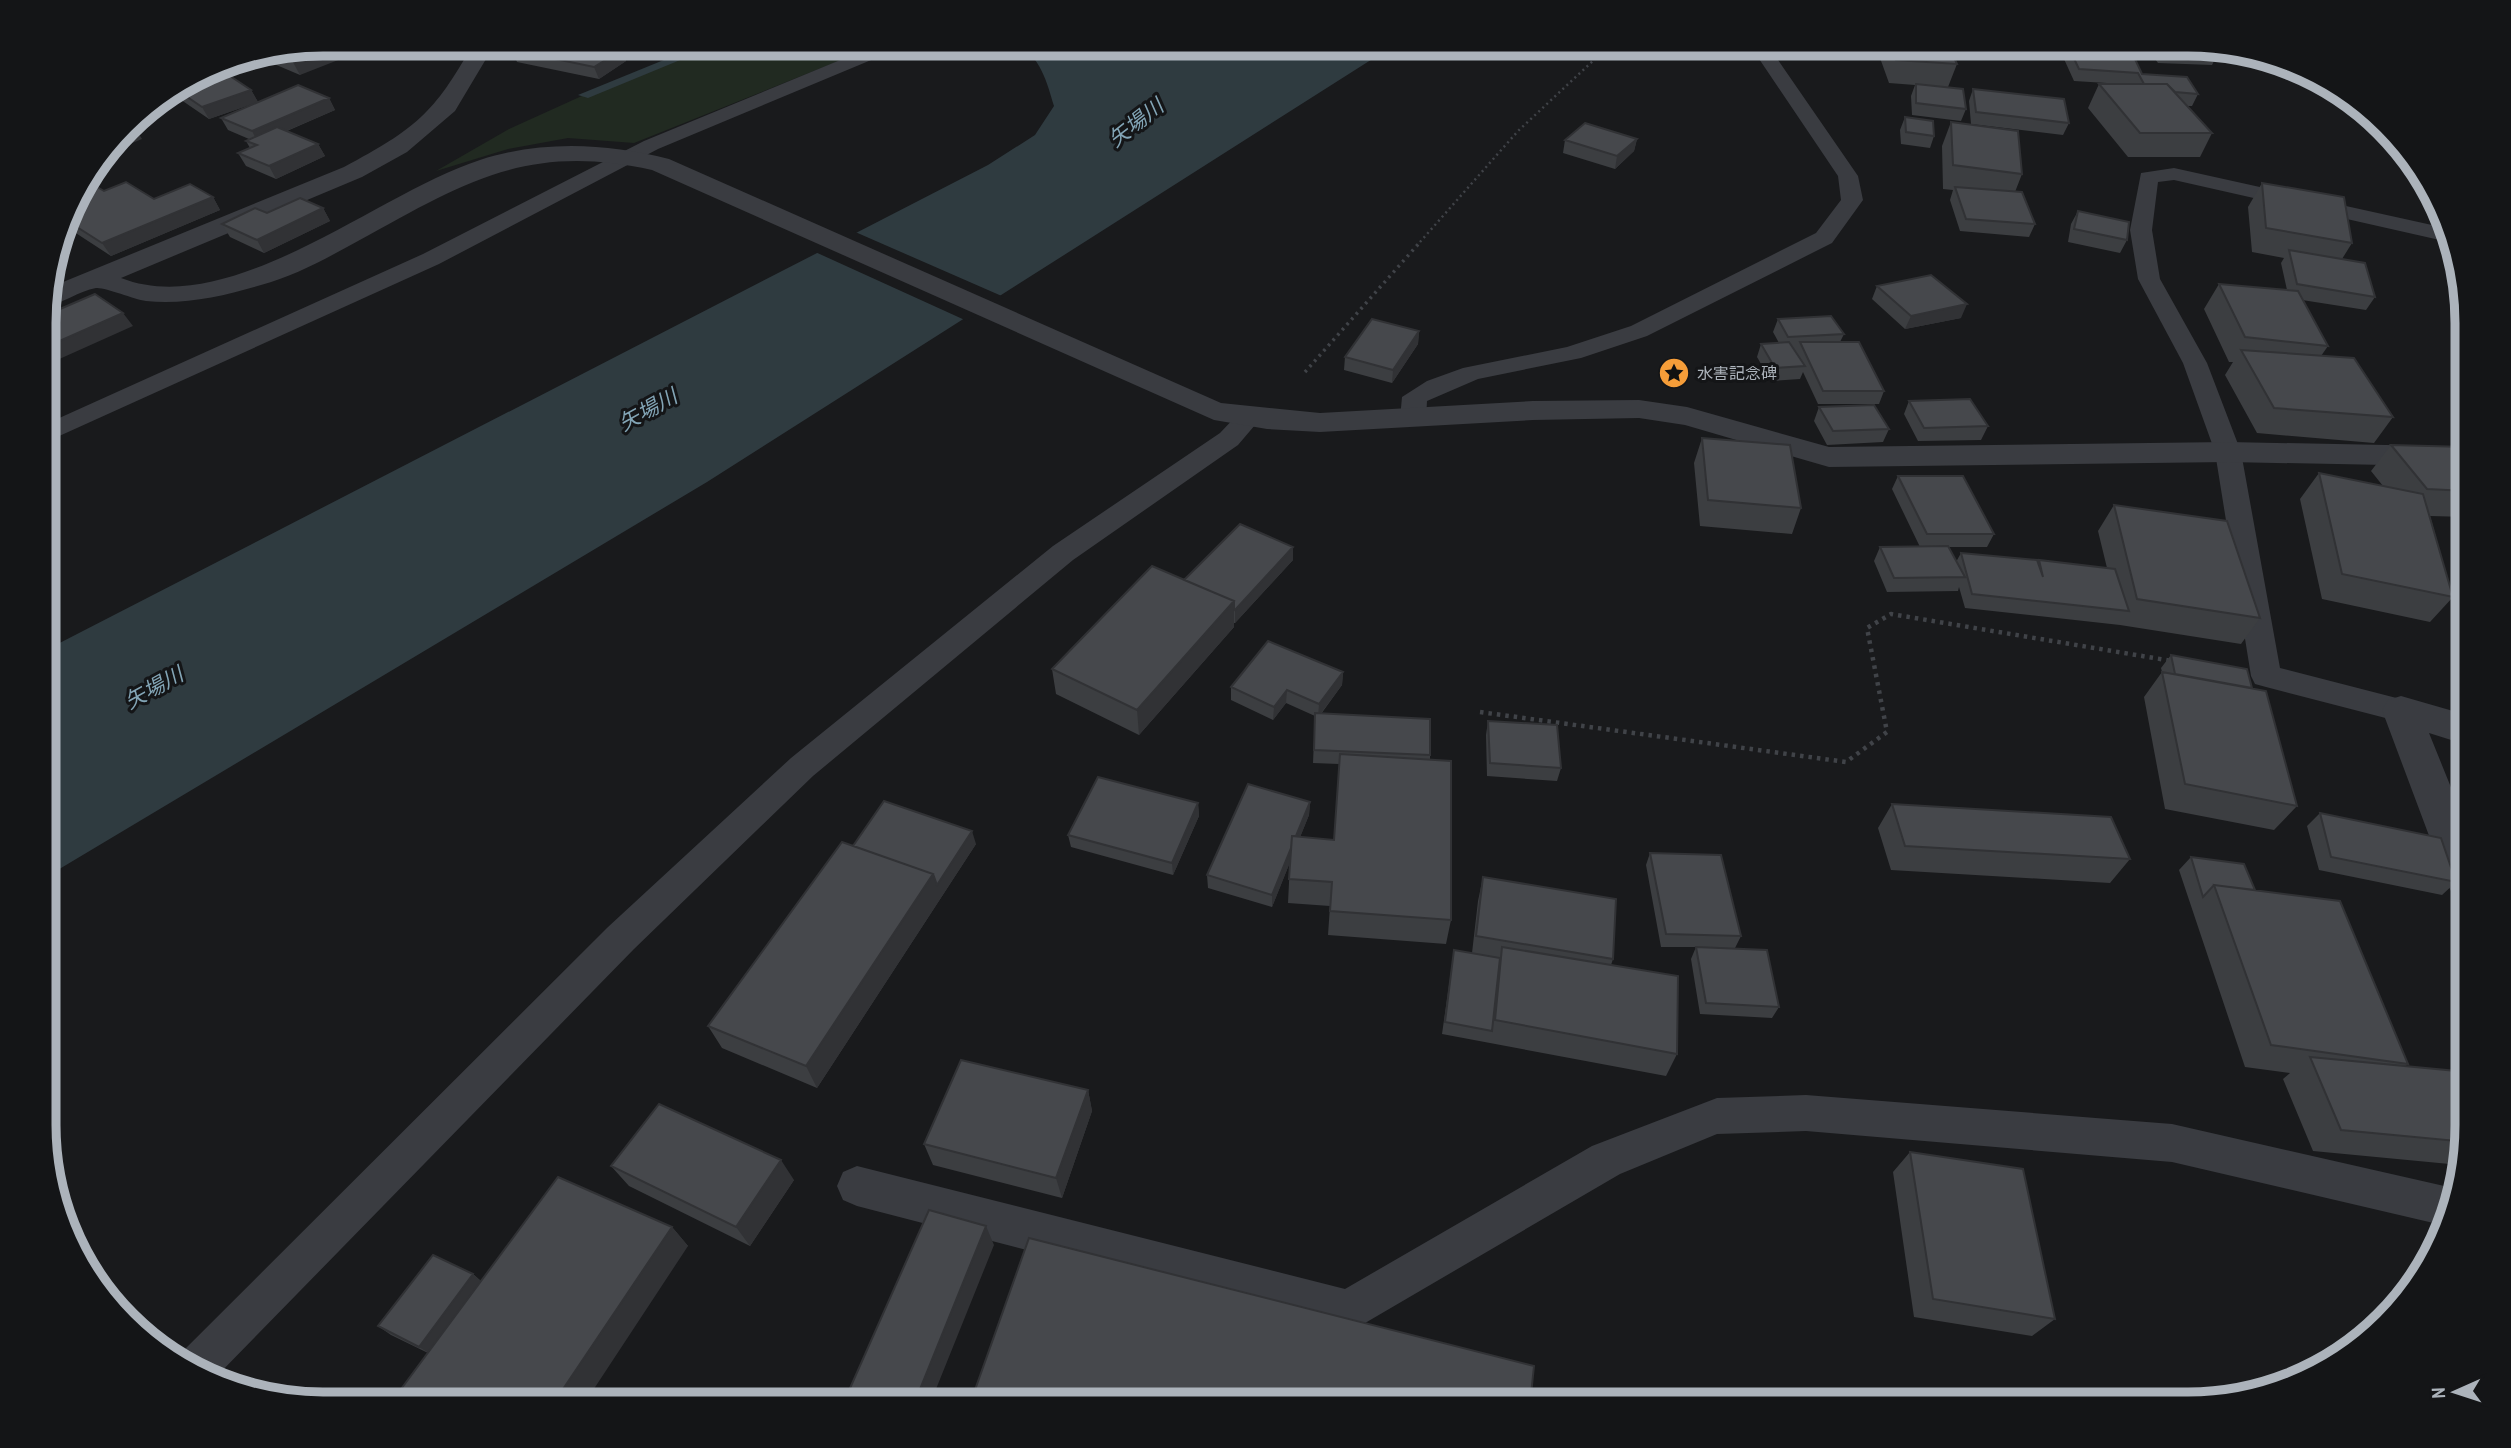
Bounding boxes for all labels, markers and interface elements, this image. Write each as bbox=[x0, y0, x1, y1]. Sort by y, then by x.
water label: 矢場川 bbox=[1102, 91, 1171, 153]
place icon: 水害記念碑 bbox=[1657, 356, 1691, 390]
place label: 水害記念碑 bbox=[1697, 362, 1777, 384]
water label: 矢場川 bbox=[613, 381, 684, 438]
water label: 矢場川 bbox=[119, 659, 190, 716]
north arrow bbox=[2420, 1357, 2490, 1427]
text: N bbox=[2425, 1387, 2451, 1399]

